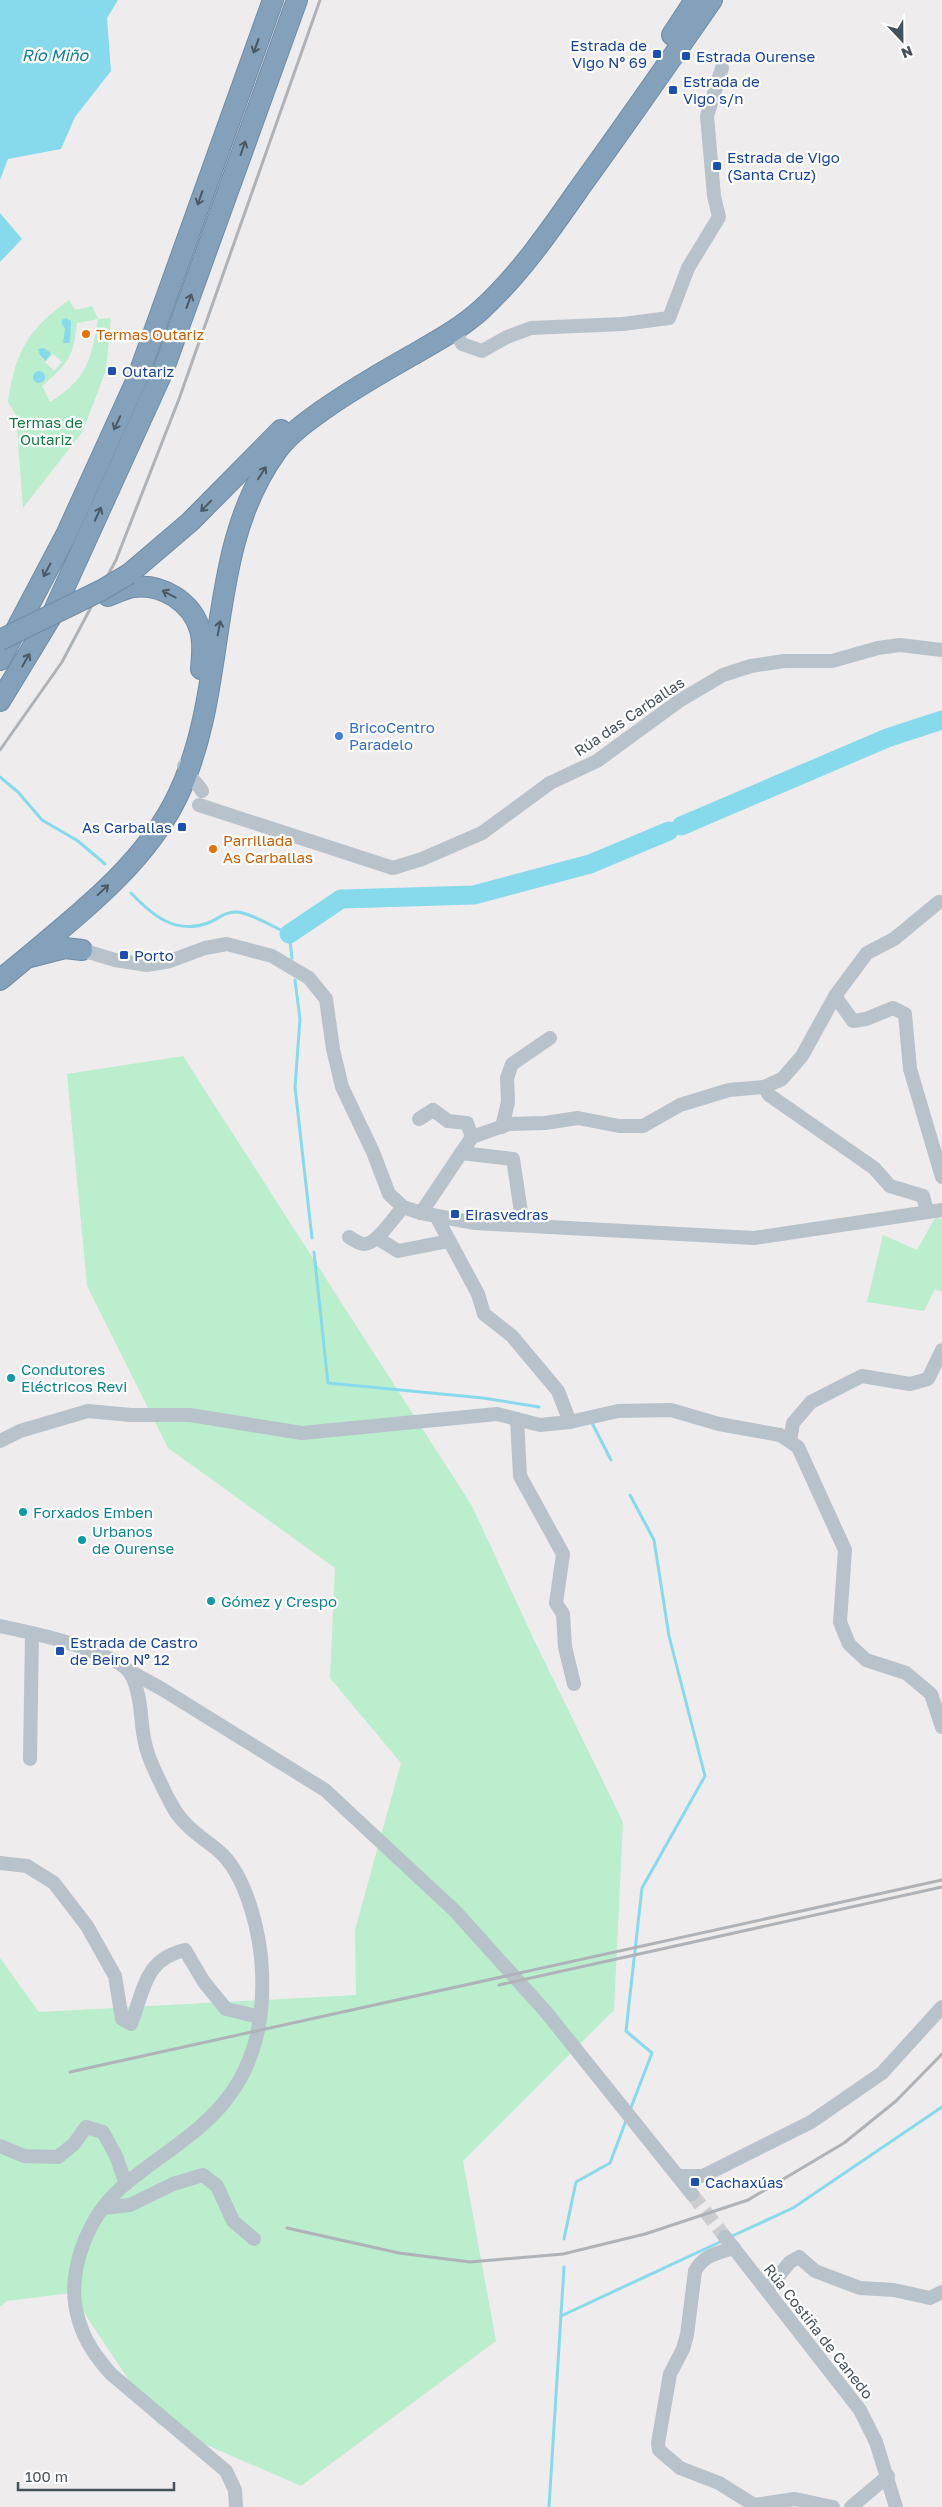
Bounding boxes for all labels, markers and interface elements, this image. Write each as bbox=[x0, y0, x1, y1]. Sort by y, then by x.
north arrow bbox=[877, 15, 927, 65]
place label: Estrada de Vigo Nº 69 bbox=[570, 36, 647, 71]
one-way arrow bbox=[251, 38, 260, 53]
text: N bbox=[899, 43, 915, 62]
water label: Río Miño bbox=[22, 45, 90, 65]
place label: Estrada Ourense bbox=[696, 47, 815, 65]
marker: Estrada de Vigo Nº 69 bbox=[651, 48, 663, 60]
marker: Estrada Ourense bbox=[680, 50, 692, 62]
place label: Estrada de Vigo s/n bbox=[683, 72, 760, 107]
marker: Estrada de Vigo s/n bbox=[667, 84, 679, 96]
one-way arrow bbox=[239, 140, 248, 156]
place label: Estrada de Vigo (Santa Cruz) bbox=[727, 148, 840, 183]
marker: Estrada de Vigo (Santa Cruz) bbox=[711, 160, 723, 172]
one-way arrow bbox=[195, 190, 205, 206]
one-way arrow bbox=[185, 294, 194, 309]
place label: Termas Outariz bbox=[96, 325, 204, 343]
marker: Termas Outariz bbox=[80, 328, 92, 340]
place label: Outariz bbox=[122, 362, 175, 380]
marker: Outariz bbox=[106, 365, 118, 377]
park label: Termas de Outariz bbox=[9, 413, 83, 448]
one-way arrow bbox=[111, 415, 121, 430]
one-way arrow bbox=[257, 467, 267, 481]
one-way arrow bbox=[200, 499, 212, 512]
one-way arrow bbox=[93, 507, 103, 522]
one-way arrow bbox=[42, 562, 51, 577]
one-way arrow bbox=[162, 589, 177, 599]
one-way arrow bbox=[214, 621, 224, 637]
one-way arrow bbox=[21, 653, 31, 668]
street label: Rúa das Carballas bbox=[571, 672, 687, 759]
place label: BricoCentro Paradelo bbox=[349, 718, 435, 753]
marker: BricoCentro Paradelo bbox=[333, 730, 345, 742]
place label: As Carballas bbox=[82, 818, 172, 836]
marker: As Carballas bbox=[176, 821, 188, 833]
place label: Parrillada As Carballas bbox=[223, 831, 313, 866]
marker: Parrillada As Carballas bbox=[207, 843, 219, 855]
one-way arrow bbox=[97, 884, 109, 896]
place label: Porto bbox=[134, 946, 174, 964]
marker: Porto bbox=[118, 949, 130, 961]
place label: Eirasvedras bbox=[465, 1205, 548, 1223]
marker: Eirasvedras bbox=[449, 1208, 461, 1220]
place label: Condutores Eléctricos Revi bbox=[21, 1360, 127, 1395]
marker: Condutores Eléctricos Revi bbox=[5, 1372, 17, 1384]
place label: Forxados Emben bbox=[33, 1503, 153, 1521]
marker: Forxados Emben bbox=[17, 1506, 29, 1518]
place label: Urbanos de Ourense bbox=[92, 1522, 174, 1557]
marker: Urbanos de Ourense bbox=[76, 1534, 88, 1546]
place label: Gómez y Crespo bbox=[221, 1592, 337, 1610]
marker: Gómez y Crespo bbox=[205, 1595, 217, 1607]
place label: Estrada de Castro de Beiro Nº 12 bbox=[70, 1633, 198, 1668]
marker: Estrada de Castro de Beiro Nº 12 bbox=[54, 1645, 66, 1657]
place label: Cachaxúas bbox=[705, 2173, 783, 2191]
marker: Cachaxúas bbox=[689, 2176, 701, 2188]
street label: Rúa Costiña de Canedo bbox=[761, 2260, 877, 2402]
scale bar bbox=[18, 2460, 174, 2492]
text: 100 m bbox=[25, 2467, 68, 2485]

